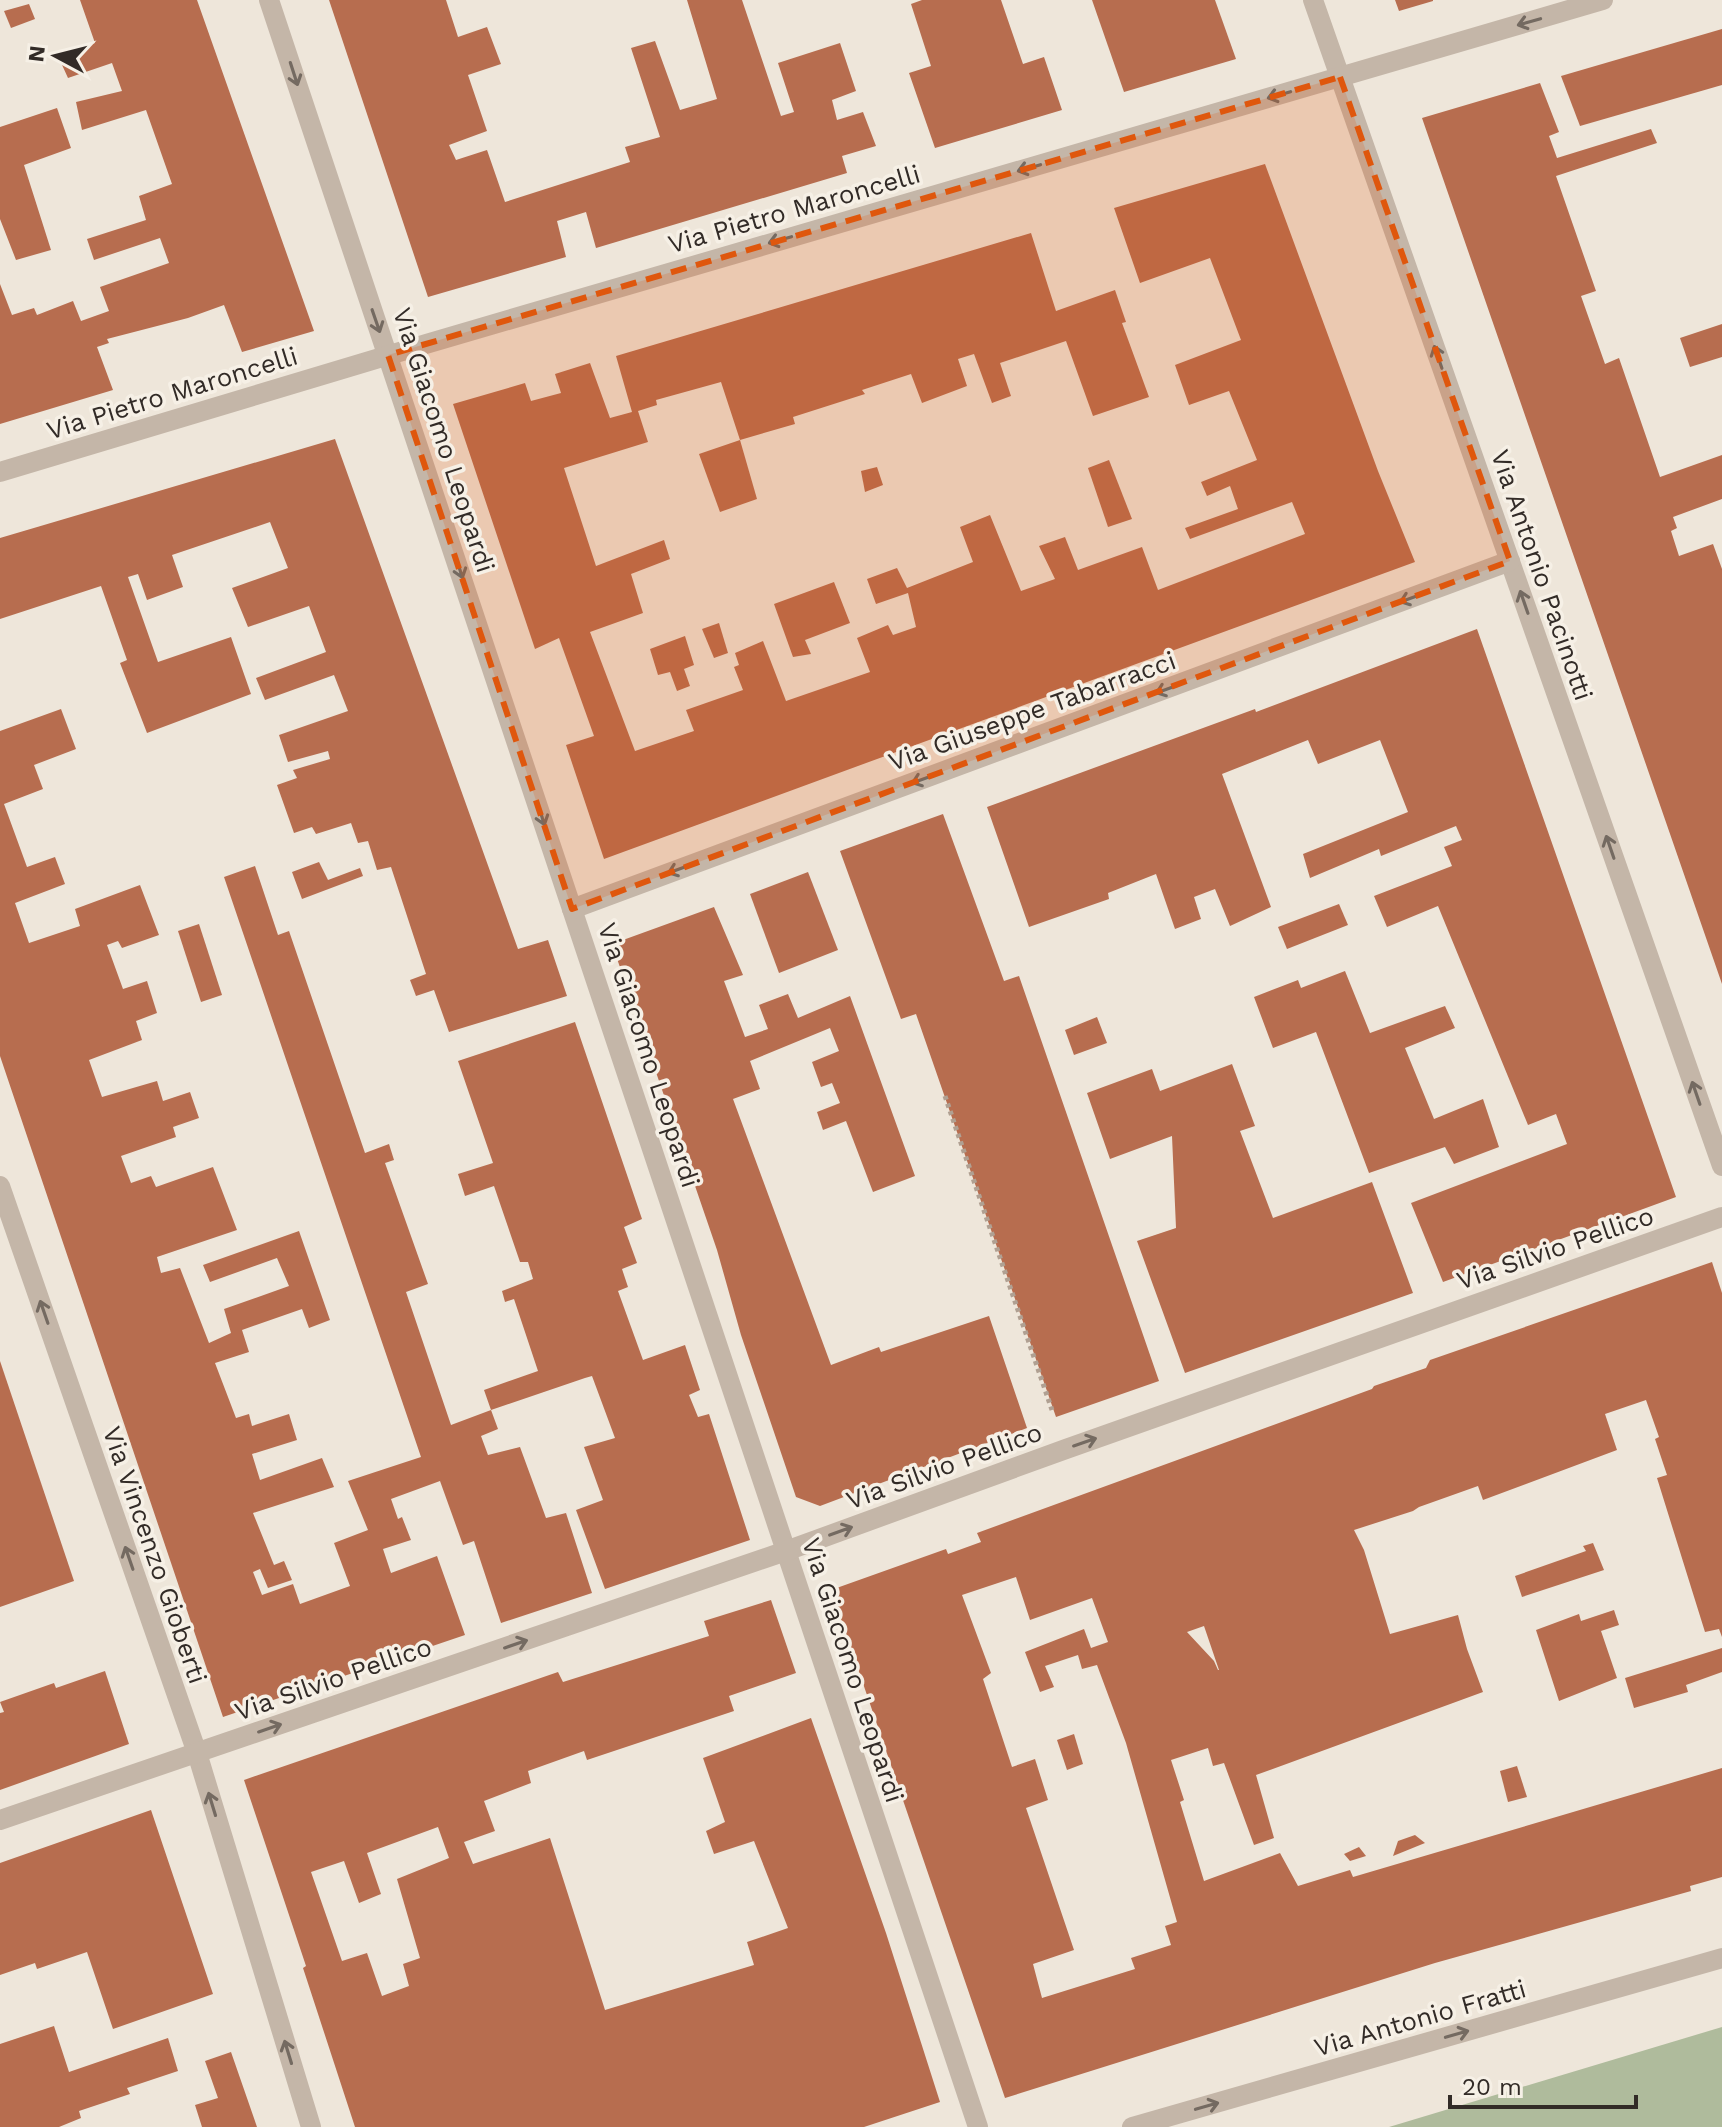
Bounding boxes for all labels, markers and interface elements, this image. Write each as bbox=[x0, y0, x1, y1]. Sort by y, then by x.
one-way arrow bbox=[1516, 15, 1542, 30]
north arrow bbox=[16, 16, 96, 96]
text: N bbox=[23, 44, 50, 63]
one-way arrow bbox=[288, 61, 303, 86]
one-way arrow bbox=[1267, 89, 1292, 103]
street label: Via Pietro Maroncelli bbox=[665, 159, 923, 259]
one-way arrow bbox=[1017, 161, 1043, 176]
one-way arrow bbox=[767, 234, 793, 249]
street label: Via Giacomo Leopardi bbox=[387, 304, 501, 576]
one-way arrow bbox=[370, 308, 385, 333]
street label: Via Pietro Maroncelli bbox=[43, 341, 301, 445]
one-way arrow bbox=[1430, 345, 1444, 370]
street label: Via Antonio Pacinotti bbox=[1485, 446, 1599, 704]
one-way arrow bbox=[452, 555, 467, 580]
one-way arrow bbox=[1516, 590, 1531, 615]
one-way arrow bbox=[1399, 592, 1424, 606]
street label: Via Giuseppe Tabarracci bbox=[884, 645, 1180, 777]
one-way arrow bbox=[1155, 682, 1180, 697]
one-way arrow bbox=[911, 773, 936, 787]
one-way arrow bbox=[534, 801, 549, 826]
one-way arrow bbox=[1602, 835, 1617, 860]
one-way arrow bbox=[667, 863, 692, 877]
street label: Via Giacomo Leopardi bbox=[592, 919, 706, 1191]
one-way arrow bbox=[1688, 1081, 1703, 1106]
street label: Via Silvio Pellico bbox=[1453, 1200, 1657, 1296]
one-way arrow bbox=[35, 1300, 50, 1325]
street label: Via Silvio Pellico bbox=[842, 1417, 1046, 1515]
street label: Via Vincenzo Gioberti bbox=[97, 1423, 213, 1687]
one-way arrow bbox=[1073, 1433, 1098, 1448]
one-way arrow bbox=[828, 1523, 853, 1537]
street label: Via Giacomo Leopardi bbox=[796, 1534, 910, 1806]
one-way arrow bbox=[120, 1545, 135, 1570]
street label: Via Silvio Pellico bbox=[231, 1631, 435, 1727]
one-way arrow bbox=[503, 1635, 528, 1650]
one-way arrow bbox=[258, 1720, 283, 1735]
one-way arrow bbox=[204, 1791, 219, 1817]
street label: Via Antonio Fratti bbox=[1311, 1973, 1529, 2063]
one-way arrow bbox=[1444, 2026, 1470, 2041]
one-way arrow bbox=[280, 2040, 295, 2066]
scale bar bbox=[1450, 2059, 1636, 2109]
text: 20 m bbox=[1462, 2073, 1522, 2101]
one-way arrow bbox=[1194, 2097, 1220, 2112]

